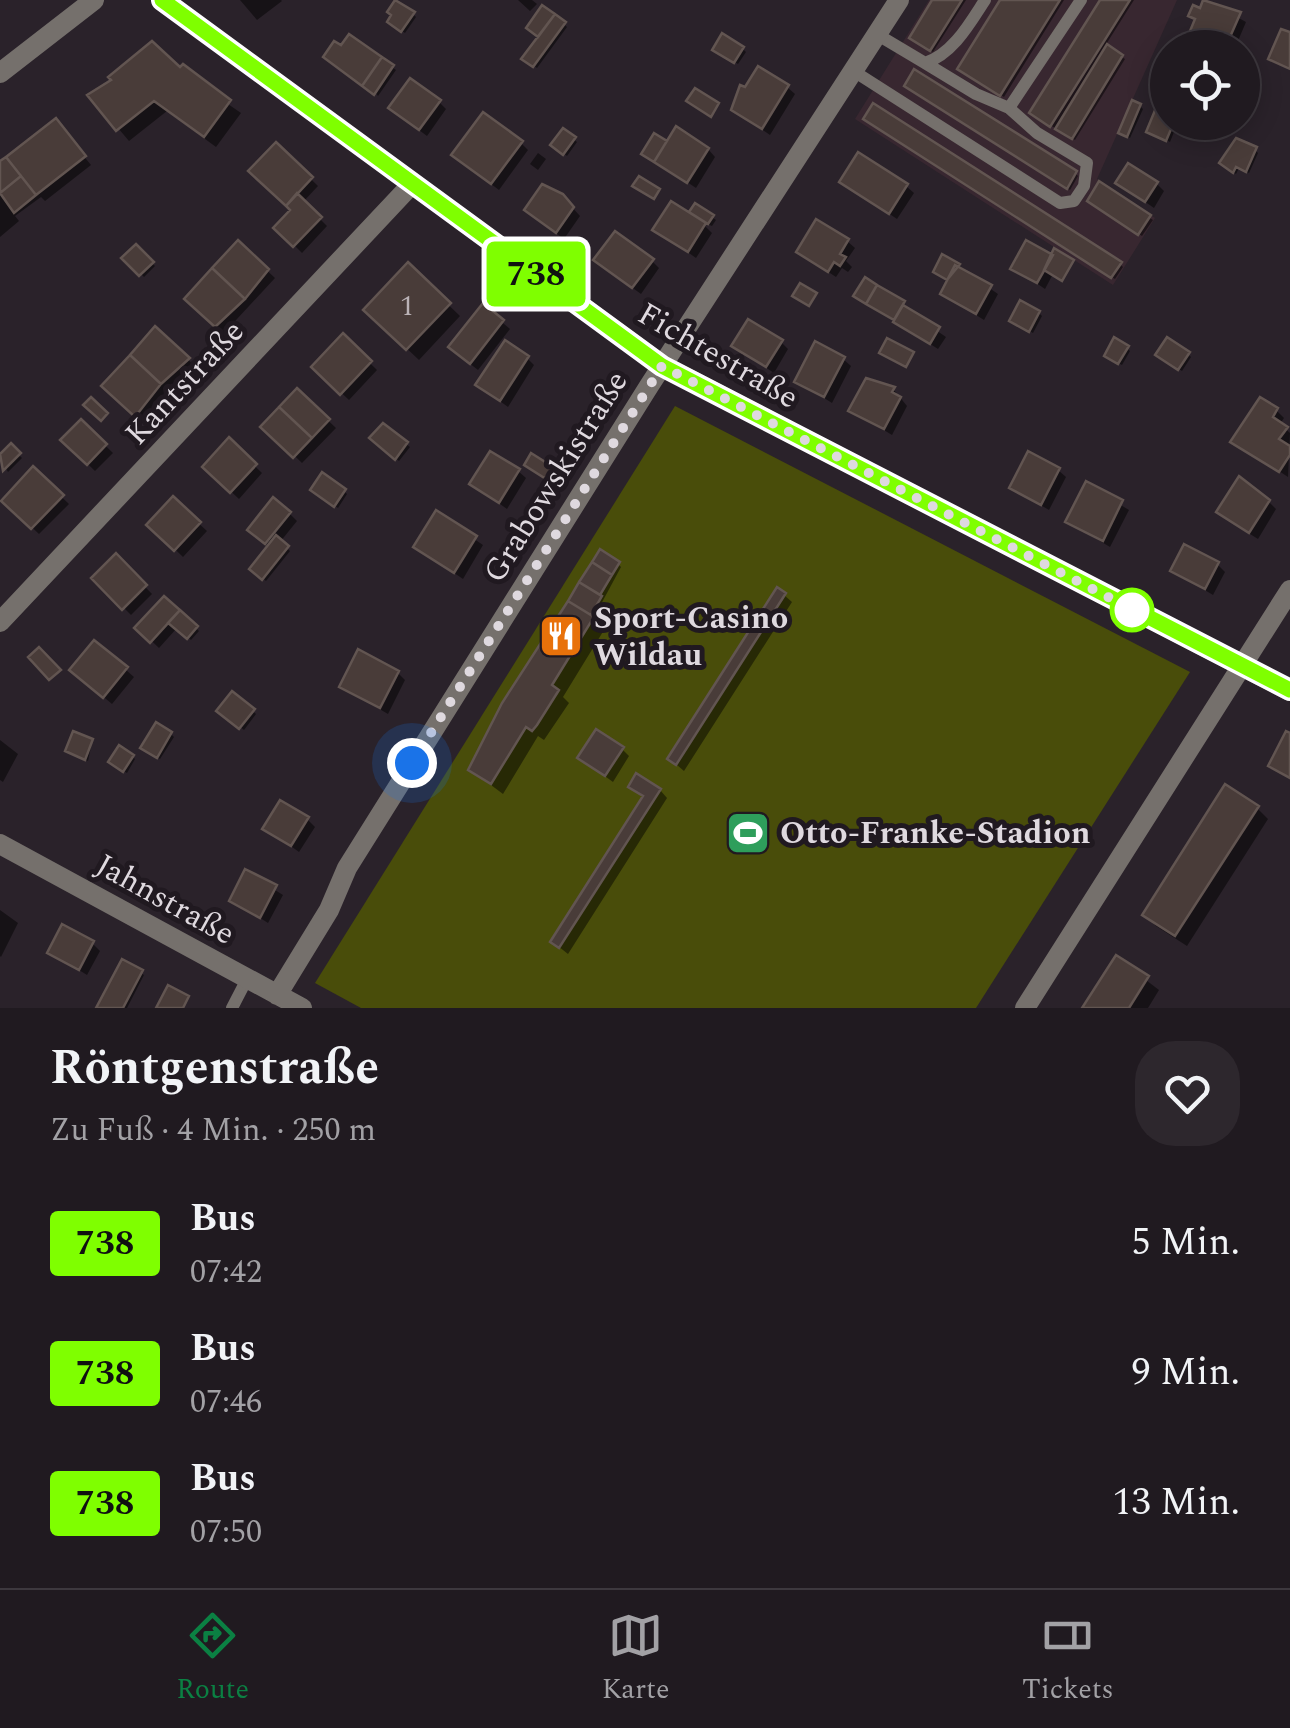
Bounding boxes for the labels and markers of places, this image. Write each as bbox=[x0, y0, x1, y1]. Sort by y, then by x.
unlabelled marker bbox=[1111, 589, 1153, 631]
place label: Sport-Casino Wildau bbox=[594, 594, 788, 680]
restaurant icon: Sport-Casino Wildau bbox=[538, 613, 584, 659]
place label: Otto-Franke-Stadion bbox=[780, 809, 1091, 858]
sports icon: Otto-Franke-Stadion bbox=[725, 810, 771, 856]

